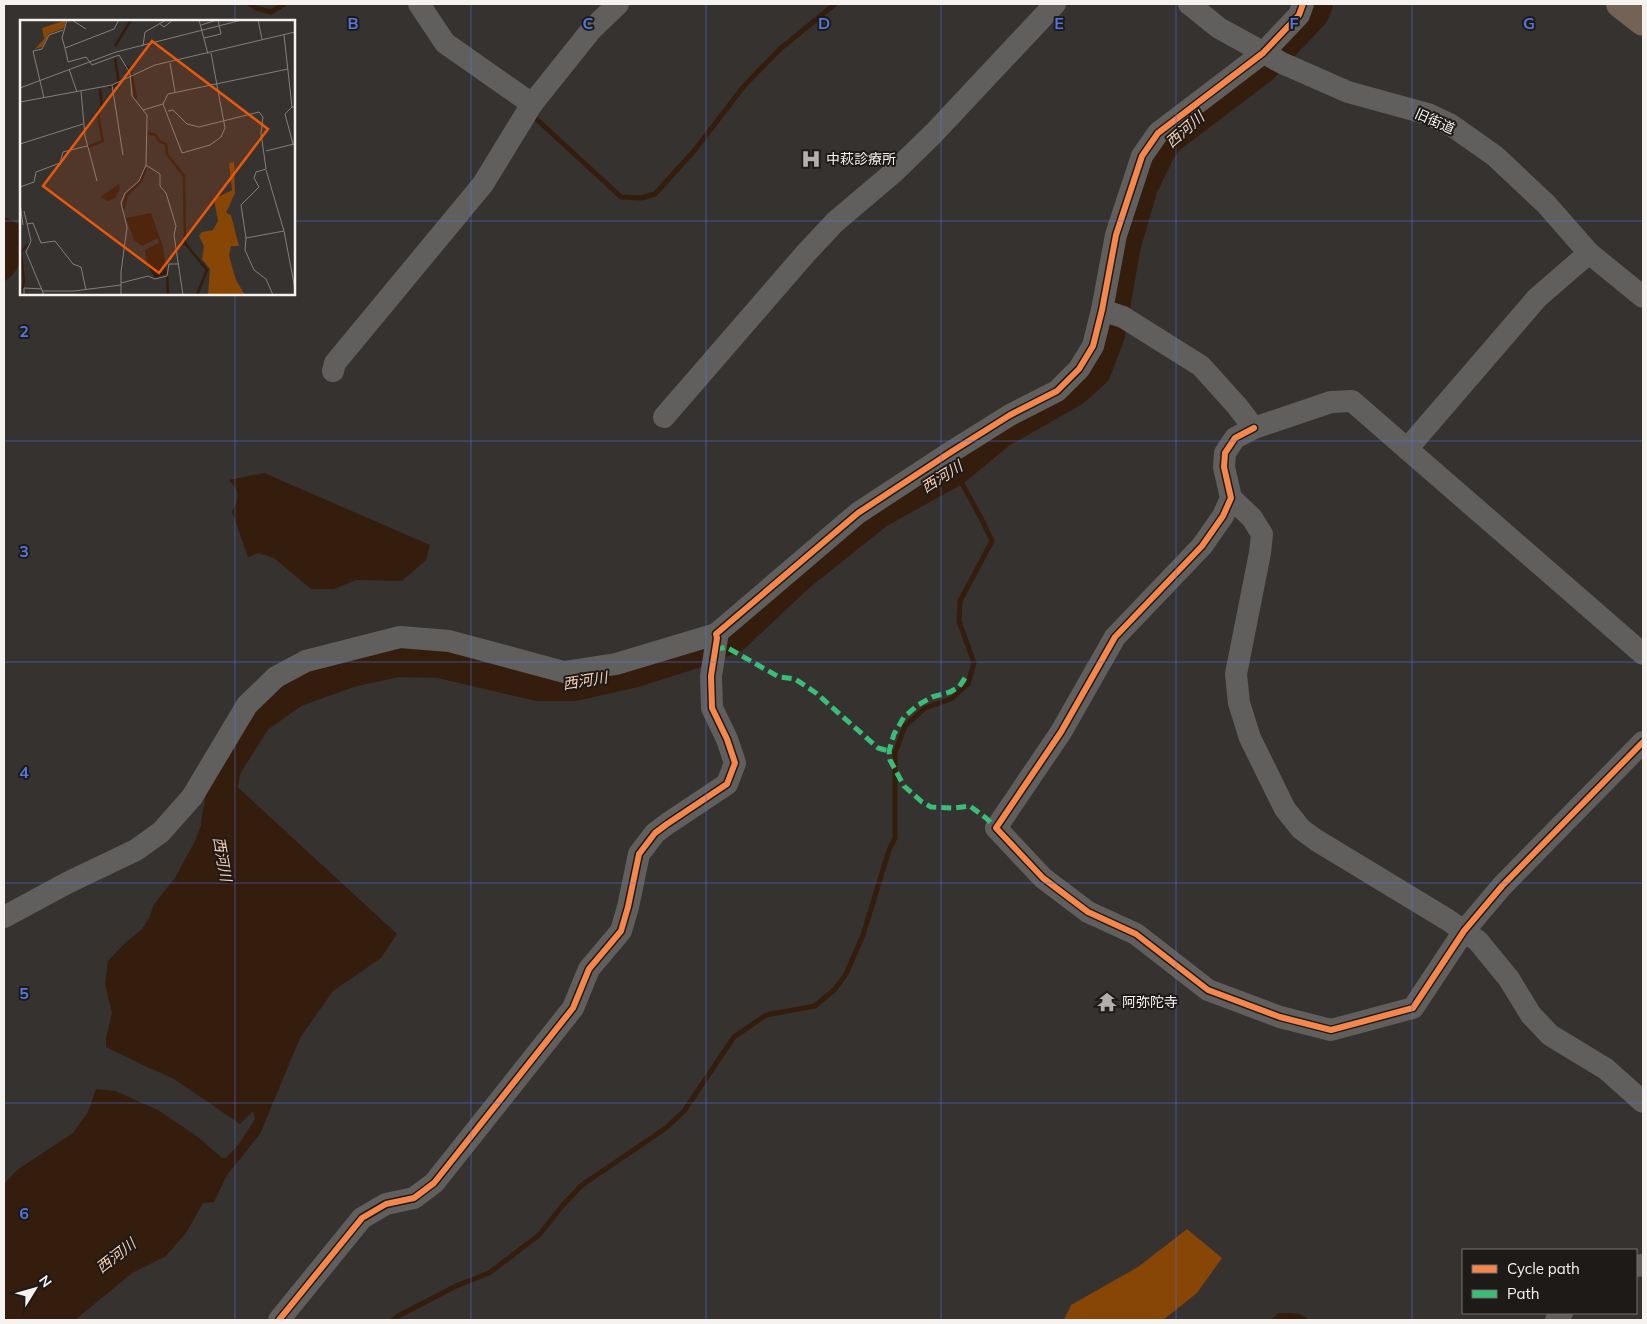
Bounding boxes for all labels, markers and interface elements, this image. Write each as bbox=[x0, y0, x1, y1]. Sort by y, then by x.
text: B bbox=[347, 13, 359, 33]
text: C bbox=[583, 13, 594, 33]
text: D bbox=[818, 13, 830, 33]
text: E bbox=[1054, 13, 1064, 33]
text: F bbox=[1289, 13, 1299, 33]
text: G bbox=[1523, 13, 1535, 33]
inset map bbox=[20, 20, 295, 295]
street label: 旧街道 bbox=[1412, 104, 1458, 138]
water label: 西河川 bbox=[1161, 106, 1209, 152]
hospital icon: 中萩診療所 bbox=[800, 148, 822, 170]
place label: 中萩診療所 bbox=[826, 150, 896, 168]
text: 2 bbox=[19, 321, 29, 341]
water label: 西河川 bbox=[918, 456, 968, 497]
text: 3 bbox=[19, 541, 29, 561]
water label: 西河川 bbox=[561, 667, 611, 693]
text: 4 bbox=[19, 762, 29, 782]
water label: 西河川 bbox=[209, 835, 236, 885]
text: 5 bbox=[19, 983, 29, 1003]
temple icon: 阿弥陀寺 bbox=[1096, 991, 1118, 1013]
place label: 阿弥陀寺 bbox=[1122, 993, 1178, 1011]
text: 6 bbox=[19, 1203, 29, 1223]
water label: 西河川 bbox=[92, 1233, 141, 1277]
legend bbox=[1462, 1249, 1637, 1314]
text: Cycle path bbox=[1507, 1259, 1580, 1278]
north arrow bbox=[10, 1264, 60, 1314]
text: N bbox=[35, 1272, 56, 1291]
text: Path bbox=[1507, 1284, 1539, 1303]

